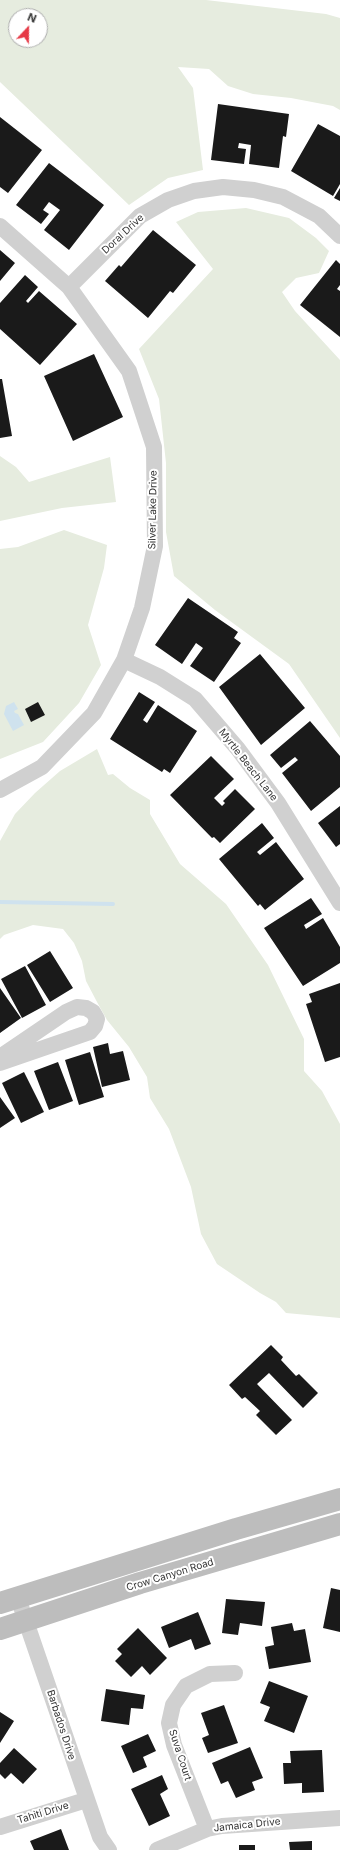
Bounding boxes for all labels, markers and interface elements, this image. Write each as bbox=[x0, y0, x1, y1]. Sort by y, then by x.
north arrow bbox=[8, 8, 48, 48]
text: N bbox=[26, 10, 39, 26]
street label: Doral Drive bbox=[100, 212, 146, 256]
street label: Silver Lake Drive bbox=[146, 470, 160, 550]
street label: Myrtle Beach Lane bbox=[216, 726, 280, 804]
street label: Crow Canyon Road bbox=[125, 1556, 215, 1594]
street label: Barbados Drive bbox=[44, 1688, 78, 1762]
street label: Suva Court bbox=[166, 1728, 194, 1782]
street label: Tahiti Drive bbox=[16, 1800, 70, 1826]
street label: Jamaica Drive bbox=[213, 1816, 281, 1834]

